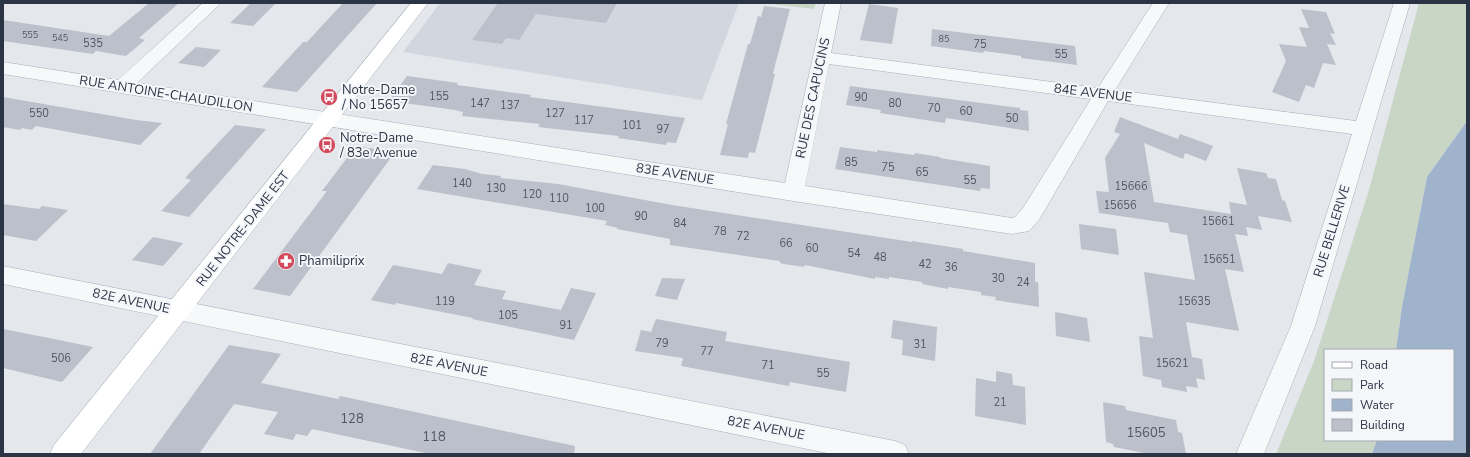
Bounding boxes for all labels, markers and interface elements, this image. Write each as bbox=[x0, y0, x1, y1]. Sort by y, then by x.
house number: 555 bbox=[22, 29, 38, 41]
house number: 545 bbox=[52, 32, 68, 44]
house number: 85 bbox=[939, 33, 949, 45]
house number: 535 bbox=[83, 36, 103, 51]
street label: RUE DES CAPUCINS bbox=[791, 36, 835, 160]
house number: 75 bbox=[973, 37, 987, 52]
house number: 55 bbox=[1054, 47, 1068, 62]
street label: RUE ANTOINE-CHAUDILLON bbox=[78, 71, 254, 117]
street label: 84E AVENUE bbox=[1053, 79, 1133, 107]
place label: Notre-Dame / No 15657 bbox=[341, 81, 415, 114]
bus stop icon: Notre-Dame / No 15657 bbox=[319, 87, 339, 107]
house number: 155 bbox=[429, 89, 449, 104]
house number: 90 bbox=[854, 90, 868, 105]
house number: 147 bbox=[470, 96, 490, 111]
house number: 80 bbox=[888, 96, 902, 111]
house number: 137 bbox=[500, 98, 520, 113]
house number: 70 bbox=[927, 101, 941, 116]
house number: 60 bbox=[959, 104, 973, 119]
house number: 550 bbox=[29, 106, 49, 121]
house number: 127 bbox=[545, 106, 565, 121]
house number: 50 bbox=[1005, 111, 1019, 126]
house number: 117 bbox=[574, 113, 594, 128]
house number: 101 bbox=[622, 118, 642, 133]
house number: 97 bbox=[656, 122, 670, 137]
place label: Notre-Dame / 83e Avenue bbox=[339, 129, 417, 162]
bus stop icon: Notre-Dame / 83e Avenue bbox=[317, 135, 337, 155]
house number: 85 bbox=[844, 155, 858, 170]
street label: 83E AVENUE bbox=[635, 159, 715, 189]
house number: 75 bbox=[881, 160, 895, 175]
house number: 65 bbox=[915, 165, 929, 180]
street label: RUE NOTRE-DAME EST bbox=[192, 167, 294, 290]
house number: 55 bbox=[963, 173, 977, 188]
house number: 140 bbox=[452, 176, 472, 191]
house number: 15666 bbox=[1115, 179, 1148, 194]
house number: 130 bbox=[486, 181, 506, 196]
street label: RUE BELLERIVE bbox=[1309, 183, 1355, 279]
house number: 120 bbox=[522, 187, 542, 202]
house number: 110 bbox=[549, 191, 569, 206]
house number: 15656 bbox=[1104, 198, 1137, 213]
house number: 100 bbox=[585, 201, 605, 216]
house number: 90 bbox=[634, 209, 648, 224]
house number: 15661 bbox=[1202, 214, 1235, 229]
house number: 84 bbox=[673, 216, 687, 231]
house number: 78 bbox=[713, 224, 727, 239]
house number: 72 bbox=[736, 229, 750, 244]
house number: 66 bbox=[779, 236, 793, 251]
house number: 60 bbox=[805, 241, 819, 256]
house number: 54 bbox=[847, 246, 861, 261]
house number: 48 bbox=[873, 250, 887, 265]
pharmacy icon: Phamiliprix bbox=[276, 251, 296, 271]
place label: Phamiliprix bbox=[299, 252, 365, 270]
house number: 15651 bbox=[1203, 252, 1236, 267]
house number: 42 bbox=[918, 257, 932, 272]
house number: 36 bbox=[944, 260, 958, 275]
house number: 30 bbox=[991, 271, 1005, 286]
house number: 24 bbox=[1016, 275, 1030, 290]
street label: 82E AVENUE bbox=[91, 284, 171, 318]
house number: 119 bbox=[435, 294, 455, 309]
house number: 15635 bbox=[1178, 294, 1211, 309]
house number: 105 bbox=[498, 308, 518, 323]
house number: 91 bbox=[559, 318, 573, 333]
house number: 79 bbox=[655, 336, 669, 351]
house number: 31 bbox=[913, 337, 927, 352]
house number: 77 bbox=[700, 344, 714, 359]
street label: 82E AVENUE bbox=[409, 349, 489, 381]
legend bbox=[1324, 349, 1454, 441]
house number: 506 bbox=[51, 351, 71, 366]
house number: 15621 bbox=[1156, 356, 1189, 371]
text: Road bbox=[1360, 357, 1388, 373]
house number: 71 bbox=[761, 358, 775, 373]
house number: 55 bbox=[816, 366, 830, 381]
text: Park bbox=[1360, 377, 1385, 393]
house number: 21 bbox=[993, 395, 1007, 410]
text: Water bbox=[1360, 397, 1394, 413]
house number: 128 bbox=[340, 410, 364, 428]
street label: 82E AVENUE bbox=[726, 412, 806, 444]
text: Building bbox=[1360, 417, 1405, 433]
house number: 15605 bbox=[1126, 424, 1166, 442]
house number: 118 bbox=[422, 428, 446, 446]

